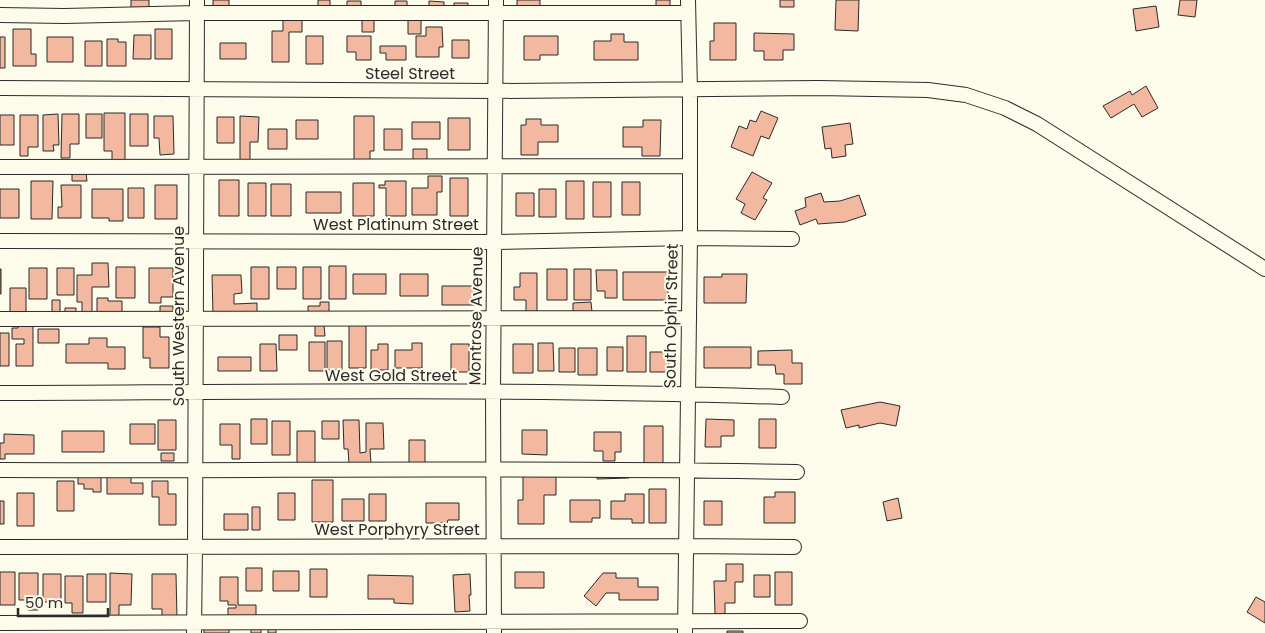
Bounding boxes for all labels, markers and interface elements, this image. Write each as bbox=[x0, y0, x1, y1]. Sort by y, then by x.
street label: Steel Street bbox=[365, 62, 455, 85]
street label: West Platinum Street bbox=[313, 213, 479, 236]
street label: South Western Avenue bbox=[167, 226, 190, 406]
street label: South Ophir Street bbox=[658, 243, 684, 389]
street label: Montrose Avenue bbox=[463, 246, 489, 386]
street label: West Gold Street bbox=[325, 364, 457, 387]
street label: West Porphyry Street bbox=[314, 518, 480, 541]
scale bar bbox=[18, 586, 108, 618]
text: 50 m bbox=[25, 592, 63, 613]

